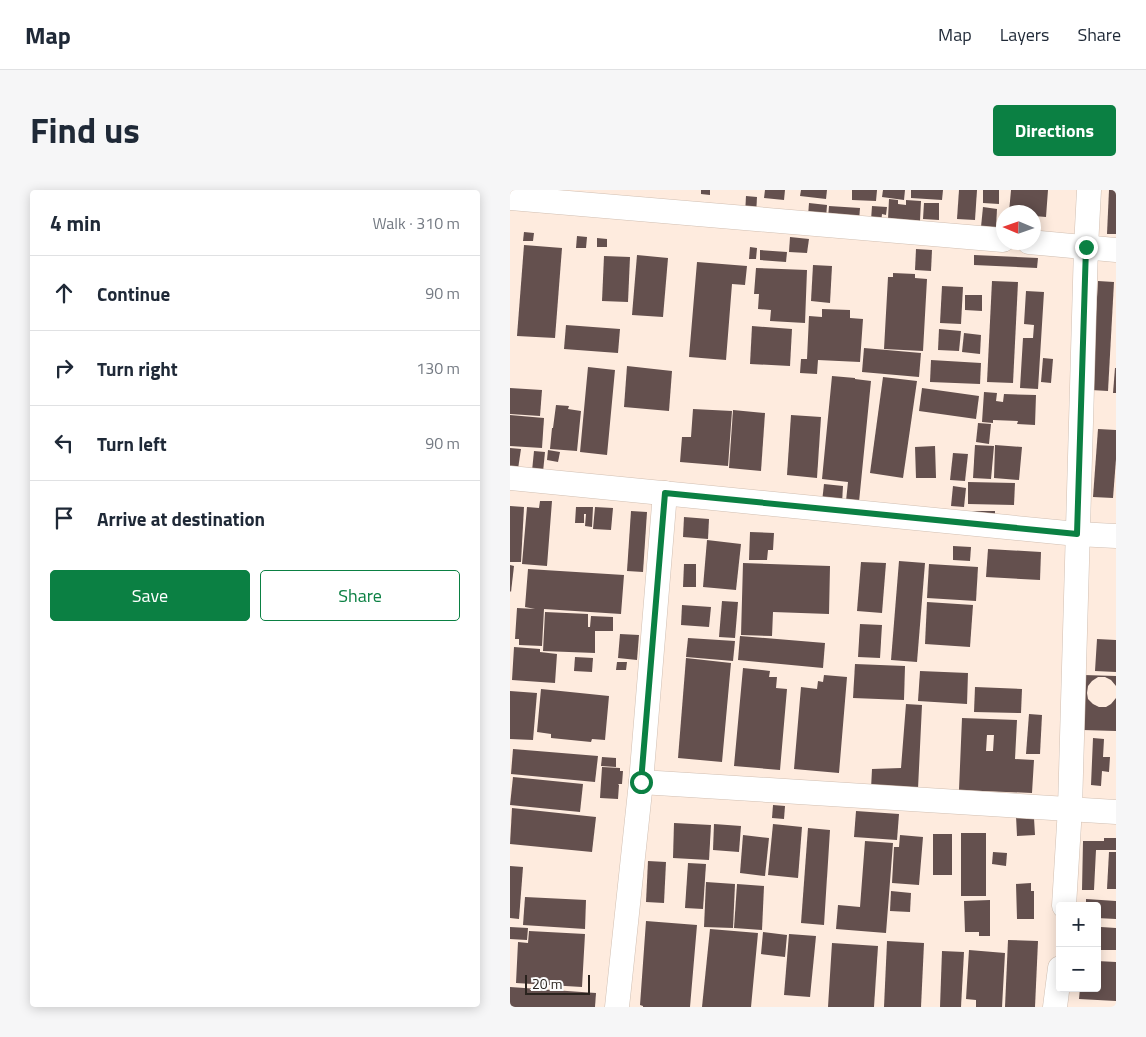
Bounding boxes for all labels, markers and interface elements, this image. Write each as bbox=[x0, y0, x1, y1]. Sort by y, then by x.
text: Map bbox=[25, 17, 71, 53]
text: Map bbox=[938, 21, 972, 48]
text: Layers bbox=[1000, 21, 1049, 48]
text: Share bbox=[1077, 21, 1121, 48]
text: Find us bbox=[30, 103, 140, 157]
button: Directions bbox=[993, 105, 1116, 156]
north arrow bbox=[996, 205, 1041, 250]
text: 4 min bbox=[50, 207, 101, 239]
text: Walk · 310 m bbox=[372, 211, 460, 235]
route end bbox=[1075, 236, 1098, 259]
icon: ahead bbox=[50, 279, 78, 307]
text: Continue bbox=[97, 279, 170, 308]
text: 90 m bbox=[425, 281, 460, 305]
icon: right bbox=[50, 354, 78, 382]
text: Turn right bbox=[97, 354, 178, 383]
text: 130 m bbox=[416, 356, 460, 380]
icon: left bbox=[50, 429, 78, 457]
text: Turn left bbox=[97, 429, 167, 458]
text: 90 m bbox=[425, 431, 460, 455]
icon: arrive bbox=[50, 504, 78, 532]
text: Arrive at destination bbox=[97, 504, 265, 533]
button: Save bbox=[50, 570, 250, 621]
button: Share bbox=[260, 570, 460, 621]
route start bbox=[630, 771, 653, 794]
map controls bbox=[1056, 902, 1101, 992]
button: + bbox=[1056, 902, 1101, 947]
button: − bbox=[1056, 947, 1101, 992]
scale bar bbox=[525, 972, 590, 995]
text: 20 m bbox=[532, 973, 562, 994]

